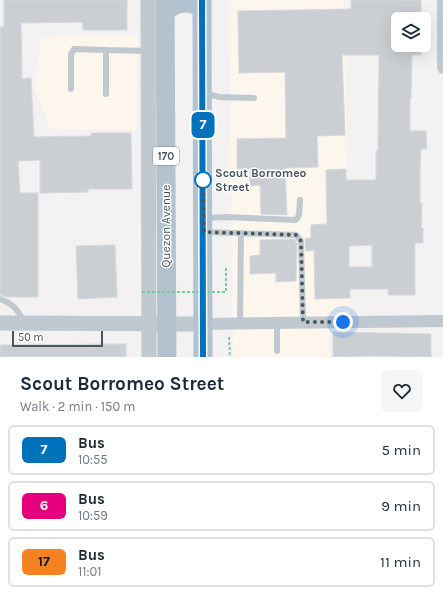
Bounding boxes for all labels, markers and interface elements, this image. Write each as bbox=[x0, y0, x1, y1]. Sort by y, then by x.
map controls bbox=[391, 12, 431, 52]
button: layers bbox=[391, 12, 431, 52]
line badge: 7 bbox=[190, 112, 216, 138]
text: 7 bbox=[200, 116, 206, 133]
road number: 170 bbox=[153, 147, 179, 165]
place label: Scout Borromeo Street bbox=[215, 166, 307, 194]
marker: Scout Borromeo Street bbox=[194, 171, 212, 189]
street label: Quezon Avenue bbox=[159, 184, 173, 268]
your location bbox=[333, 312, 353, 332]
scale bar bbox=[12, 329, 103, 348]
text: 50 m bbox=[18, 331, 44, 344]
button: heart bbox=[381, 370, 423, 412]
text: Scout Borromeo Street bbox=[20, 373, 224, 395]
text: Walk · 2 min · 150 m bbox=[20, 399, 135, 414]
text: Bus bbox=[78, 434, 105, 452]
text: 7 bbox=[41, 441, 47, 458]
text: 5 min bbox=[381, 441, 421, 459]
text: 10:55 bbox=[78, 452, 108, 467]
text: Bus bbox=[78, 490, 105, 508]
text: 6 bbox=[40, 497, 48, 514]
text: 9 min bbox=[381, 497, 421, 515]
text: 10:59 bbox=[78, 508, 108, 523]
text: Bus bbox=[78, 546, 105, 564]
text: 17 bbox=[38, 553, 50, 570]
text: 11 min bbox=[380, 553, 421, 571]
text: 11:01 bbox=[78, 564, 102, 579]

